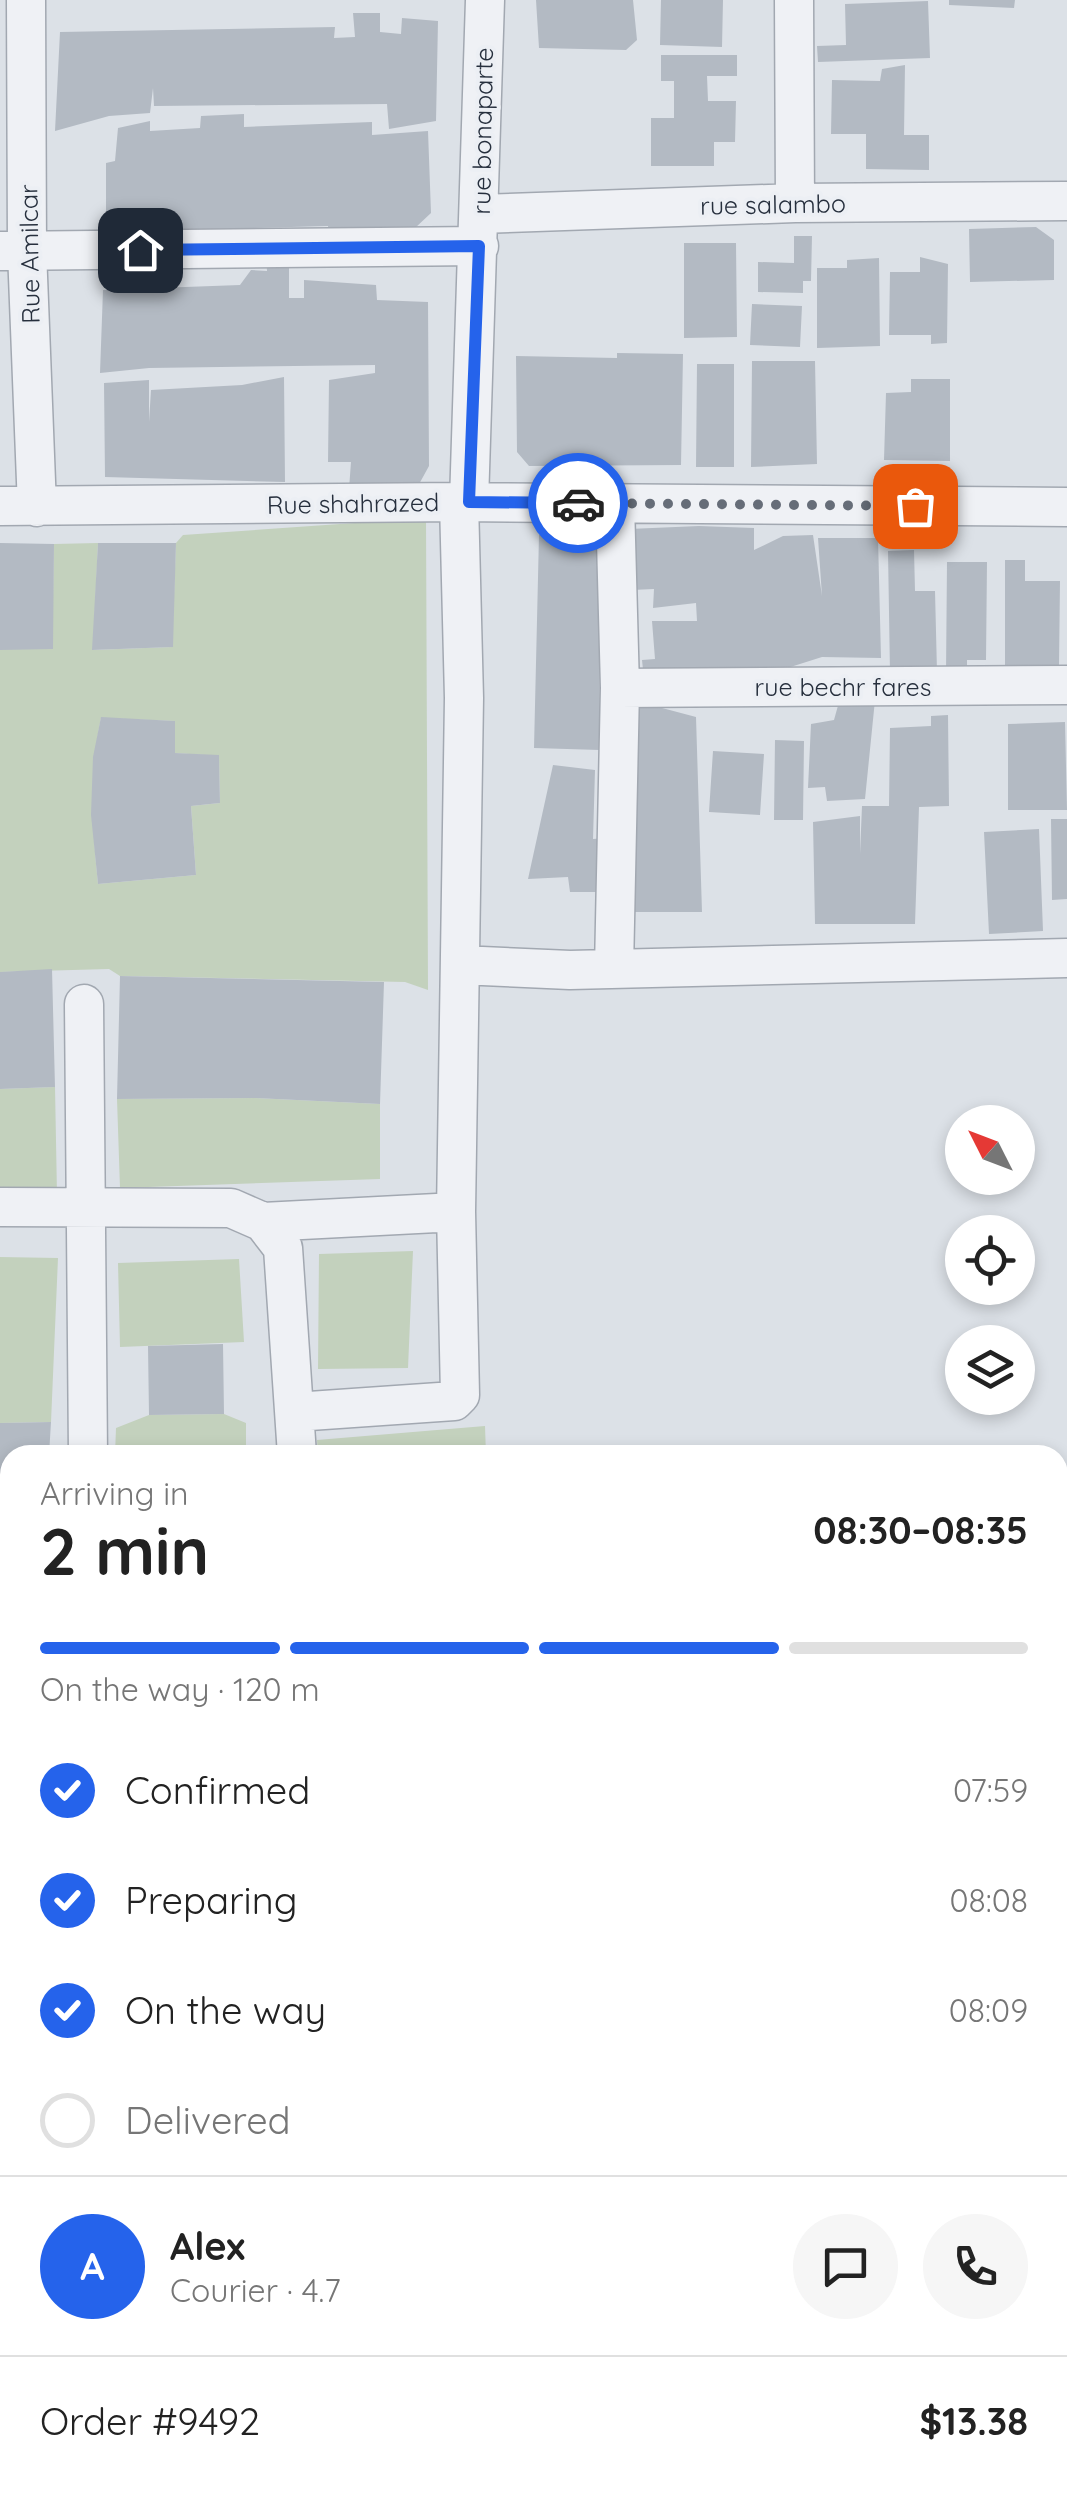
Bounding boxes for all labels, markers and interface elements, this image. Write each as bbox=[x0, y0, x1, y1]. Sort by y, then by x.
street label: rue bonaparte bbox=[465, 47, 499, 215]
street label: Rue Amilcar bbox=[12, 184, 46, 324]
street label: rue salambo bbox=[700, 187, 846, 221]
pin bbox=[98, 208, 183, 293]
icon: home bbox=[113, 223, 168, 278]
courier bbox=[528, 453, 628, 553]
pin bbox=[873, 464, 958, 549]
icon: car bbox=[551, 476, 606, 531]
icon: bag bbox=[888, 479, 943, 534]
street label: Rue shahrazed bbox=[267, 486, 439, 520]
street label: rue bechr fares bbox=[755, 671, 931, 702]
north arrow bbox=[945, 1105, 1035, 1195]
map controls bbox=[945, 1105, 1035, 1415]
button: locate bbox=[945, 1215, 1035, 1305]
button: layers bbox=[945, 1325, 1035, 1415]
text: Arriving in bbox=[40, 1473, 189, 1513]
text: 08:30–08:35 bbox=[813, 1506, 1028, 1554]
text: 2 min bbox=[40, 1510, 209, 1591]
text: On the way · 120 m bbox=[40, 1669, 320, 1709]
icon: check bbox=[40, 1763, 95, 1818]
text: Confirmed bbox=[125, 1766, 310, 1814]
text: 07:59 bbox=[953, 1770, 1028, 1810]
icon: check bbox=[40, 1873, 95, 1928]
text: Preparing bbox=[125, 1876, 297, 1924]
text: 08:08 bbox=[949, 1880, 1028, 1920]
icon: check bbox=[40, 1983, 95, 2038]
text: On the way bbox=[125, 1986, 326, 2034]
text: 08:09 bbox=[949, 1990, 1028, 2030]
text: Delivered bbox=[125, 2096, 291, 2144]
button: chat bbox=[793, 2214, 898, 2319]
button: phone bbox=[923, 2214, 1028, 2319]
text: Alex bbox=[170, 2222, 245, 2270]
text: A bbox=[80, 2242, 105, 2290]
text: Courier · 4.7 bbox=[170, 2270, 341, 2310]
text: Order #9492 bbox=[40, 2397, 260, 2445]
text: $13.38 bbox=[919, 2397, 1028, 2445]

